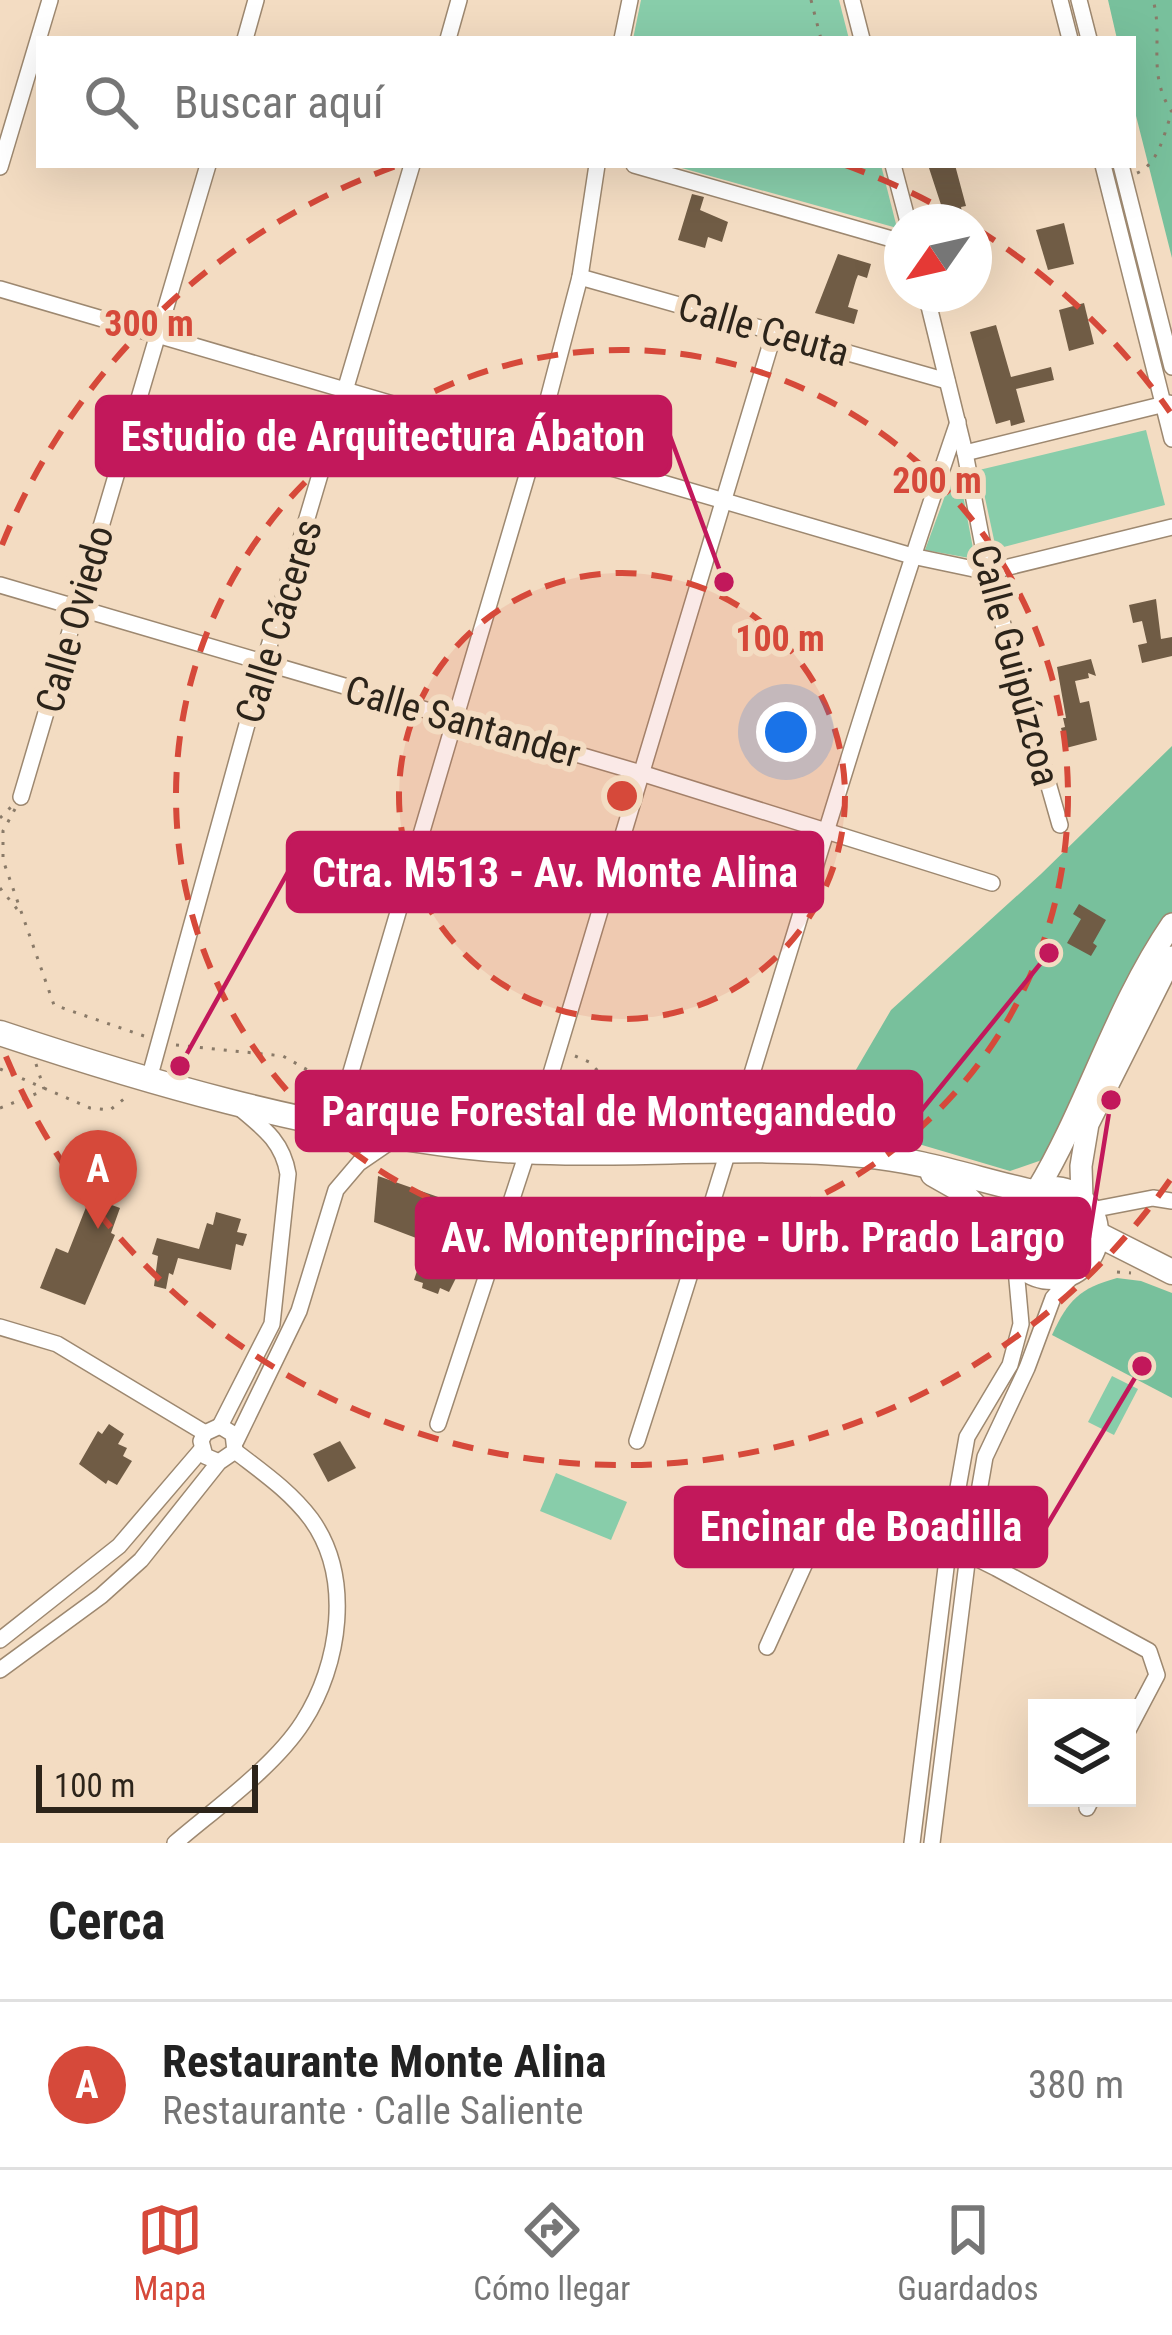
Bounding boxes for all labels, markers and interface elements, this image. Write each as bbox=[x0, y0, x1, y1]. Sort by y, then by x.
search box bbox=[36, 36, 1136, 168]
icon: search bbox=[78, 69, 144, 135]
text: Buscar aquí bbox=[174, 76, 384, 129]
north arrow bbox=[884, 204, 992, 312]
street label: Calle Ceuta bbox=[673, 284, 854, 376]
text: 300 m bbox=[104, 303, 194, 345]
callout: Estudio de Arquitectura Ábaton bbox=[97, 397, 670, 475]
text: Estudio de Arquitectura Ábaton bbox=[121, 412, 645, 461]
text: 200 m bbox=[892, 460, 982, 502]
street label: Calle Cáceres bbox=[226, 514, 332, 729]
street label: Calle Oviedo bbox=[26, 521, 124, 718]
street label: Calle Guipúzcoa bbox=[961, 540, 1069, 791]
text: 100 m bbox=[735, 618, 825, 660]
street label: Calle Santander bbox=[340, 666, 586, 778]
your location bbox=[756, 702, 816, 762]
centre of rings bbox=[601, 775, 643, 817]
callout: Ctra. M513 - Av. Monte Alina bbox=[288, 833, 822, 911]
text: Ctra. M513 - Av. Monte Alina bbox=[312, 848, 798, 897]
callout: Parque Forestal de Montegandedo bbox=[297, 1072, 921, 1150]
text: Parque Forestal de Montegandedo bbox=[321, 1087, 897, 1136]
pin: A bbox=[59, 1130, 137, 1229]
callout: Av. Montepríncipe - Urb. Prado Largo bbox=[417, 1199, 1089, 1277]
text: Av. Montepríncipe - Urb. Prado Largo bbox=[441, 1213, 1065, 1262]
callout: Encinar de Boadilla bbox=[676, 1488, 1046, 1566]
text: Encinar de Boadilla bbox=[700, 1502, 1022, 1551]
map controls bbox=[1028, 1699, 1136, 1807]
button: layers bbox=[1028, 1699, 1136, 1807]
scale bar bbox=[36, 1759, 258, 1812]
text: 100 m bbox=[54, 1766, 135, 1805]
text: Cerca bbox=[48, 1892, 165, 1951]
text: Restaurante Monte Alina bbox=[162, 2035, 607, 2088]
text: A bbox=[75, 2062, 99, 2108]
text: 380 m bbox=[1028, 2062, 1124, 2108]
text: Restaurante · Calle Saliente bbox=[162, 2088, 583, 2134]
tab: Mapa bbox=[133, 2197, 206, 2308]
tab: Cómo llegar bbox=[473, 2197, 630, 2308]
tab: Guardados bbox=[897, 2197, 1038, 2308]

